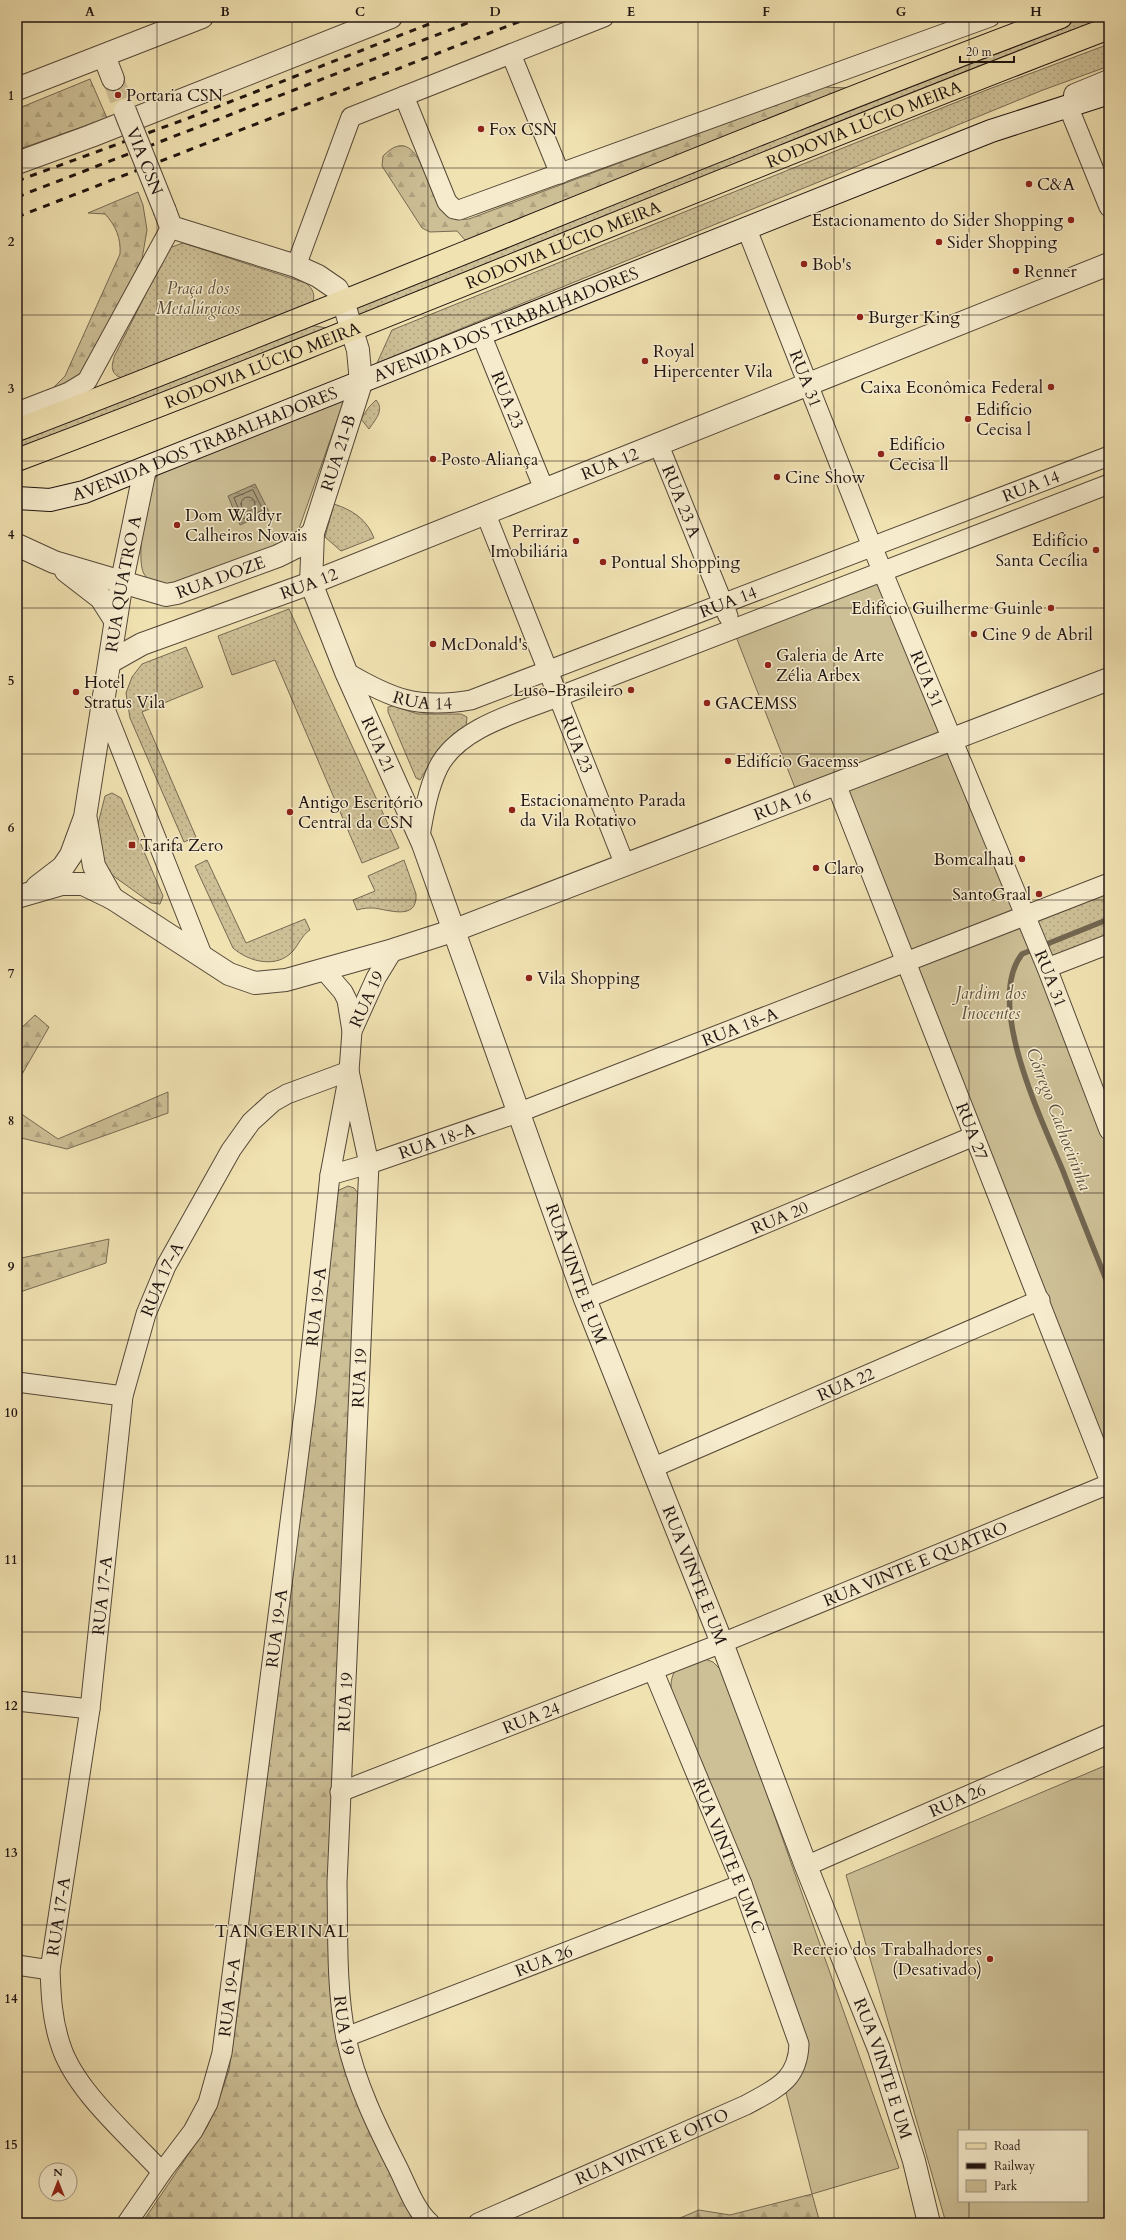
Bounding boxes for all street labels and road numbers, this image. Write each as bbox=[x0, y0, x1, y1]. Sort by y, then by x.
street label: RODOVIA LÚCIO MEIRA bbox=[763, 75, 966, 174]
street label: VIA CSN bbox=[121, 124, 169, 199]
street label: RODOVIA LÚCIO MEIRA bbox=[462, 195, 665, 295]
street label: AVENIDA DOS TRABALHADORES bbox=[370, 261, 642, 388]
street label: RODOVIA LÚCIO MEIRA bbox=[161, 316, 364, 414]
street label: RUA 31 bbox=[784, 347, 827, 411]
street label: RUA 23 bbox=[485, 368, 529, 432]
street label: AVENIDA DOS TRABALHADORES bbox=[70, 381, 341, 506]
street label: RUA 21-B bbox=[315, 412, 362, 494]
street label: RUA 12 bbox=[578, 442, 642, 486]
street label: RUA 23 A bbox=[656, 462, 707, 542]
street label: RUA 14 bbox=[999, 465, 1063, 508]
street label: RUA QUATRO A bbox=[100, 513, 147, 654]
street label: RUA DOZE bbox=[173, 551, 269, 604]
street label: RUA 12 bbox=[277, 562, 341, 605]
street label: RUA 14 bbox=[696, 581, 761, 624]
street label: RUA 31 bbox=[905, 647, 949, 711]
street label: RUA 14 bbox=[390, 685, 453, 715]
street label: RUA 21 bbox=[355, 713, 401, 777]
street label: RUA 23 bbox=[555, 713, 598, 777]
street label: RUA 16 bbox=[750, 783, 815, 826]
street label: RUA 31 bbox=[1029, 946, 1072, 1011]
street label: RUA 19 bbox=[344, 966, 390, 1031]
street label: RUA 18-A bbox=[699, 1002, 782, 1052]
street label: RUA 27 bbox=[950, 1099, 994, 1164]
street label: RUA 18-A bbox=[395, 1117, 479, 1165]
street label: RUA 20 bbox=[748, 1196, 812, 1240]
street label: RUA VINTE E UM bbox=[540, 1201, 613, 1347]
street label: RUA 17-A bbox=[135, 1237, 190, 1320]
street label: RUA 19-A bbox=[301, 1265, 332, 1348]
street label: RUA 19 bbox=[346, 1347, 373, 1408]
street label: RUA 22 bbox=[814, 1362, 878, 1407]
street label: RUA VINTE E UM bbox=[657, 1503, 733, 1648]
street label: RUA VINTE E QUATRO bbox=[820, 1516, 1011, 1612]
street label: RUA 17-A bbox=[87, 1554, 118, 1636]
street label: RUA 19-A bbox=[260, 1587, 293, 1669]
street label: RUA 19 bbox=[332, 1671, 359, 1732]
street label: RUA 24 bbox=[499, 1696, 563, 1740]
street label: RUA VINTE E UM C bbox=[687, 1775, 770, 1937]
street label: RUA 26 bbox=[925, 1778, 990, 1823]
street label: RUA 17-A bbox=[41, 1875, 76, 1958]
street label: RUA 26 bbox=[512, 1939, 576, 1983]
street label: RUA 19-A bbox=[213, 1956, 246, 2038]
street label: RUA 19 bbox=[328, 1995, 361, 2058]
street label: RUA VINTE E UM bbox=[848, 1995, 917, 2142]
street label: RUA VINTE E OITO bbox=[572, 2103, 732, 2191]

